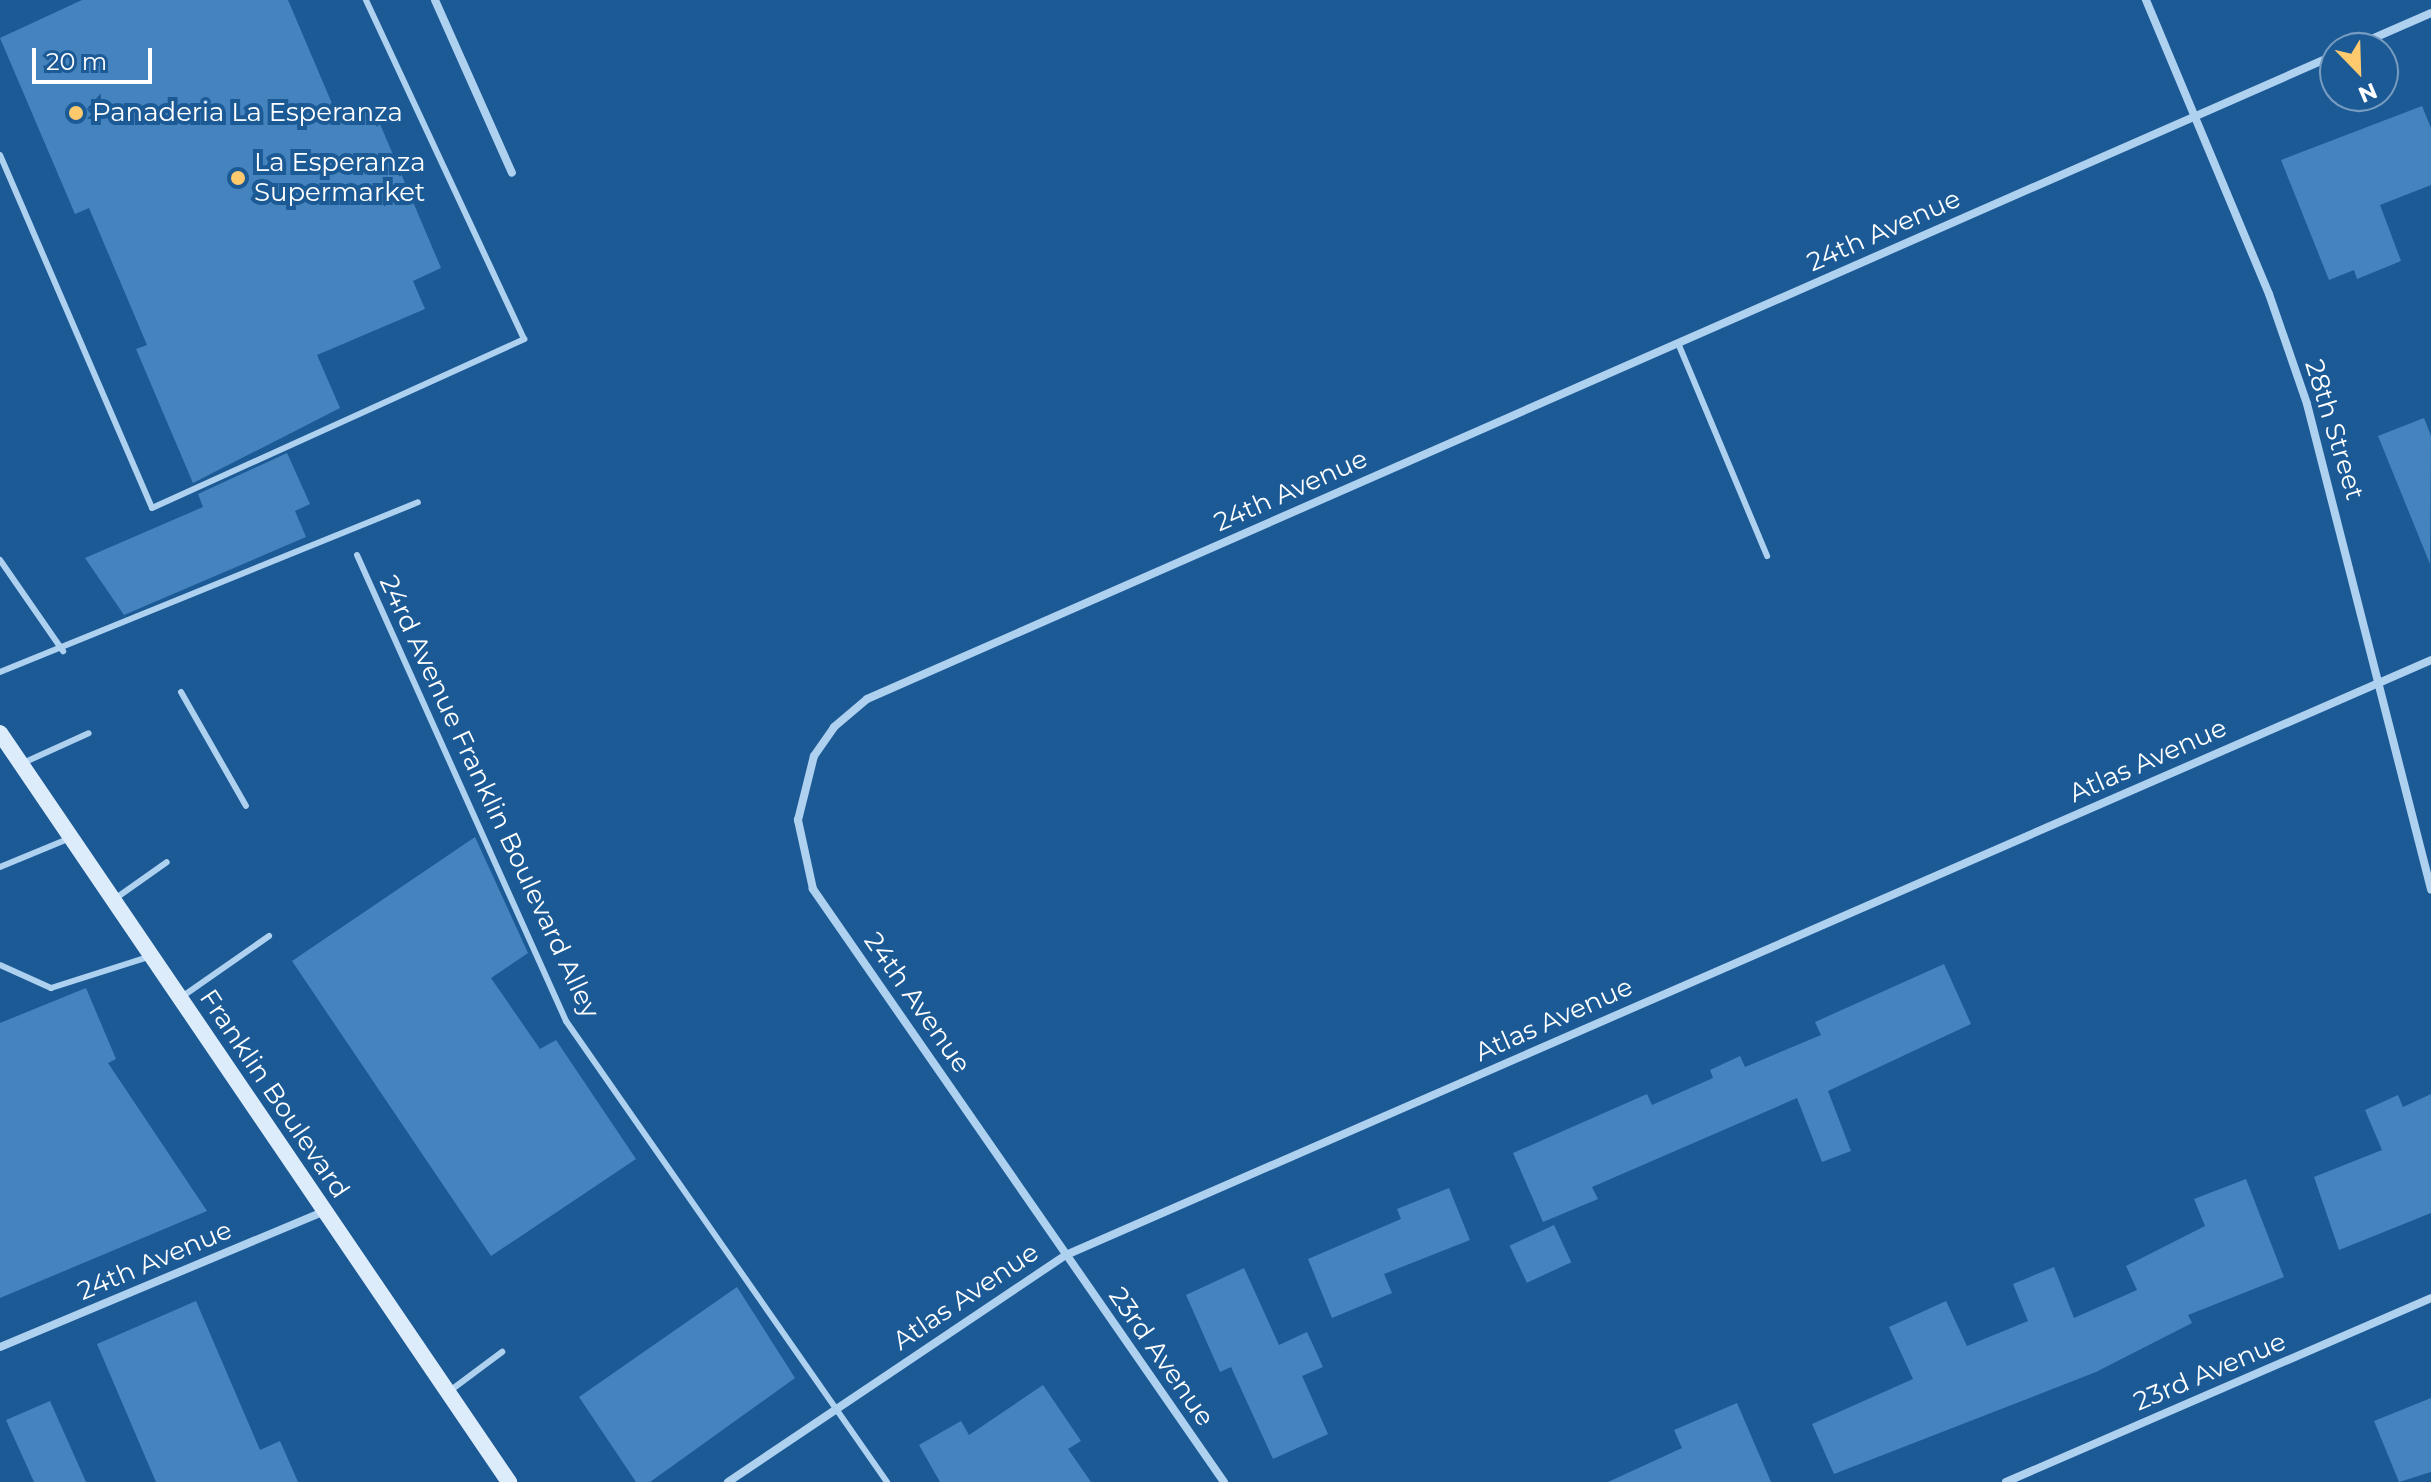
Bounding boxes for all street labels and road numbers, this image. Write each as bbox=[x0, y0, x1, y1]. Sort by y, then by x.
street label: 24th Avenue bbox=[1803, 183, 1965, 279]
street label: 28th Street bbox=[2298, 356, 2370, 504]
street label: 24th Avenue bbox=[1210, 443, 1372, 539]
street label: 24rd Avenue Franklin Boulevard Alley bbox=[372, 571, 606, 1023]
street label: Atlas Avenue bbox=[2064, 712, 2232, 810]
street label: 24th Avenue bbox=[857, 927, 977, 1079]
street label: Atlas Avenue bbox=[1470, 971, 1638, 1069]
street label: Franklin Boulevard bbox=[193, 984, 355, 1204]
street label: 24th Avenue bbox=[73, 1215, 237, 1307]
street label: Atlas Avenue bbox=[887, 1237, 1045, 1357]
street label: 23rd Avenue bbox=[1102, 1282, 1220, 1432]
street label: 23rd Avenue bbox=[2129, 1326, 2291, 1418]

